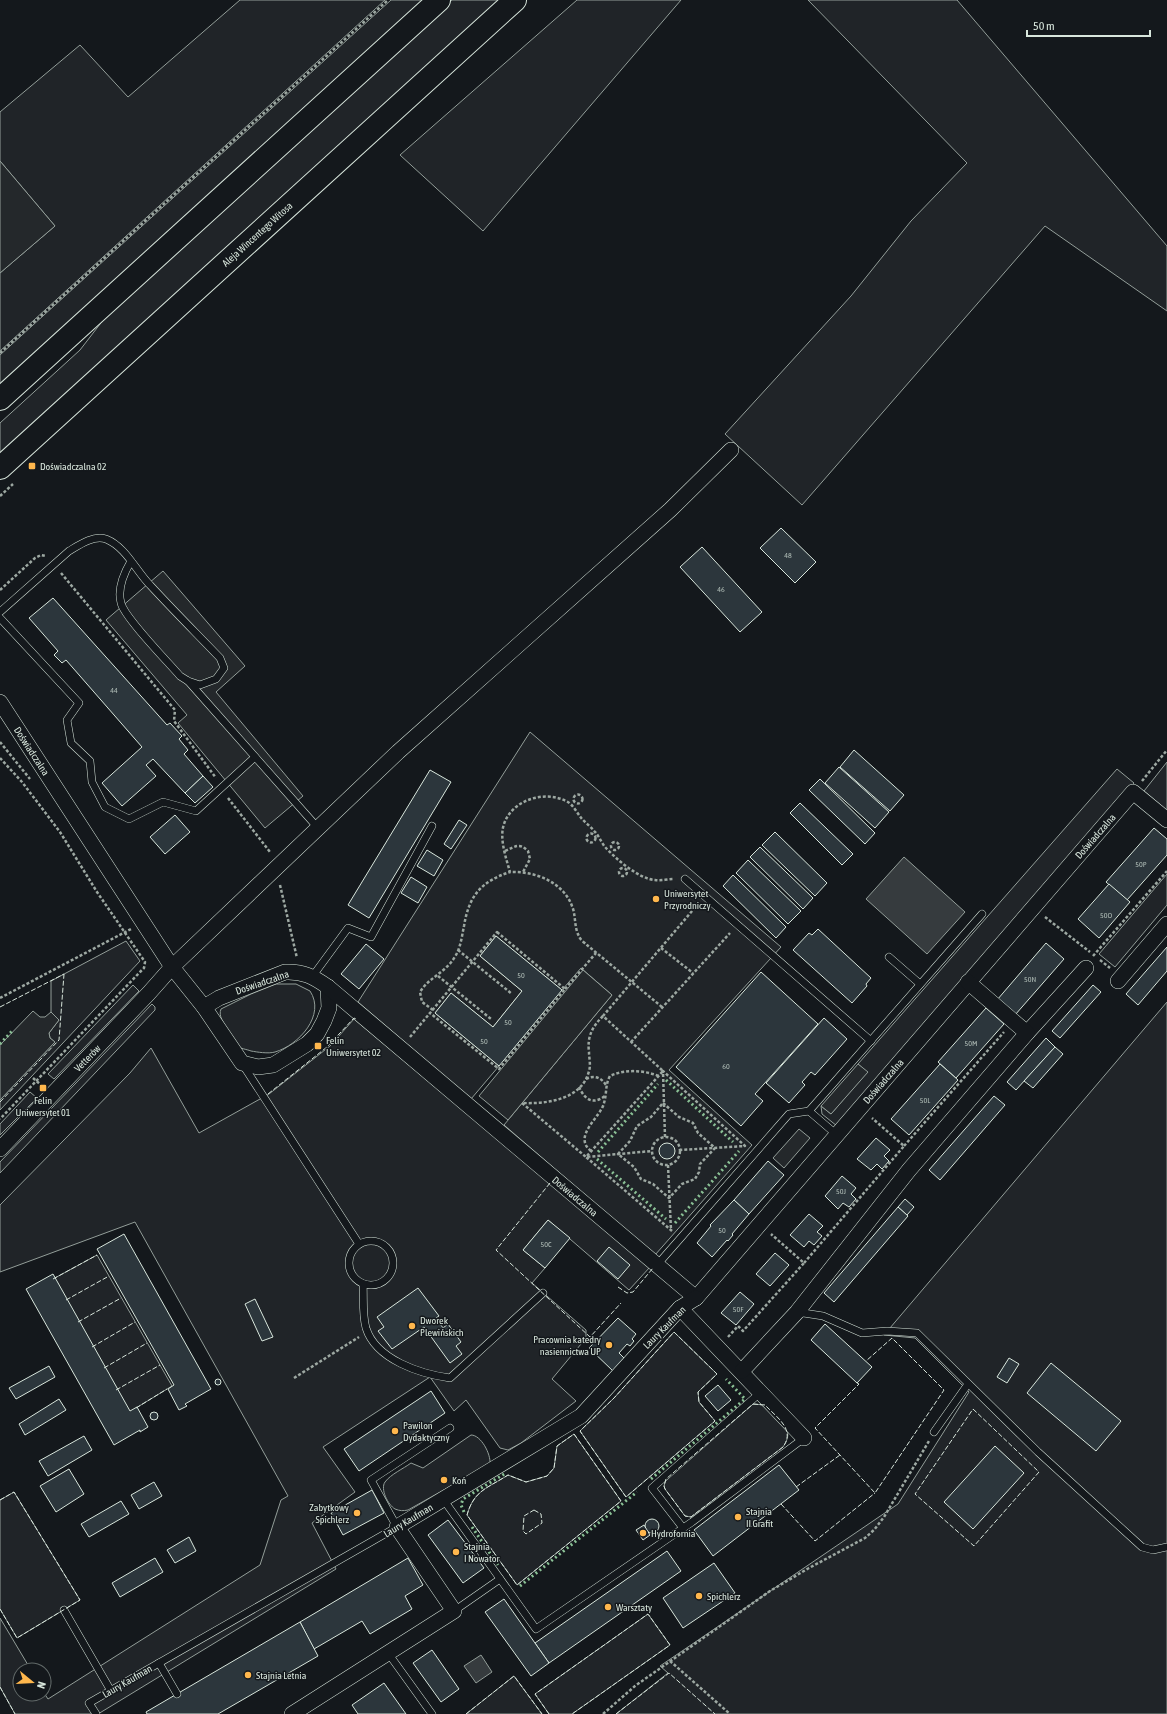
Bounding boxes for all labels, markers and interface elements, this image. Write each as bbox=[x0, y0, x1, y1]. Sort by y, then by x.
scale bar bbox=[1027, 12, 1150, 38]
text: 50 m bbox=[1033, 19, 1055, 33]
street label: Aleja Wincentego Witosa bbox=[220, 200, 295, 269]
marker: Doświadczalna 02 bbox=[27, 461, 37, 471]
place label: Doświadczalna 02 bbox=[40, 461, 107, 472]
house number: 48 bbox=[784, 551, 792, 560]
house number: 46 bbox=[717, 585, 725, 594]
house number: 44 bbox=[110, 686, 118, 695]
street label: Doświadczalna bbox=[12, 725, 52, 778]
street label: Doświadczalna bbox=[1073, 811, 1118, 861]
house number: 50P bbox=[1135, 860, 1147, 869]
place label: Uniwersytet Przyrodniczy bbox=[664, 888, 711, 911]
marker: Uniwersytet Przyrodniczy bbox=[651, 894, 661, 904]
house number: 50O bbox=[1100, 911, 1112, 920]
street label: Doświadczalna bbox=[234, 968, 291, 997]
house number: 50 bbox=[517, 971, 525, 980]
house number: 50N bbox=[1024, 975, 1036, 984]
house number: 50 bbox=[504, 1018, 512, 1027]
place label: Felin Uniwersytet 02 bbox=[326, 1035, 381, 1058]
house number: 50 bbox=[480, 1037, 488, 1046]
house number: 50M bbox=[965, 1039, 977, 1048]
marker: Felin Uniwersytet 02 bbox=[313, 1041, 323, 1051]
street label: Vetterów bbox=[72, 1043, 103, 1074]
street label: Doświadczalna bbox=[861, 1056, 906, 1106]
house number: 60 bbox=[722, 1062, 730, 1071]
marker: Felin Uniwersytet 01 bbox=[38, 1083, 48, 1093]
place label: Felin Uniwersytet 01 bbox=[15, 1095, 71, 1118]
house number: 50L bbox=[920, 1096, 931, 1105]
street label: Doświadczalna bbox=[550, 1174, 600, 1219]
house number: 50J bbox=[836, 1187, 846, 1196]
house number: 50 bbox=[718, 1226, 726, 1235]
house number: 50C bbox=[540, 1240, 552, 1249]
street label: Laury Kaufman bbox=[641, 1304, 688, 1351]
house number: 50F bbox=[733, 1305, 744, 1314]
place label: Dworek Plewińskich bbox=[420, 1315, 464, 1338]
marker: Dworek Plewińskich bbox=[407, 1321, 417, 1331]
place label: Pracownia katedry nasiennictwa UP bbox=[533, 1334, 601, 1357]
marker: Pracownia katedry nasiennictwa UP bbox=[604, 1340, 614, 1350]
place label: Pawilon Dydaktyczny bbox=[403, 1420, 450, 1443]
marker: Pawilon Dydaktyczny bbox=[390, 1426, 400, 1436]
marker: Koń bbox=[439, 1475, 449, 1485]
place label: Koń bbox=[452, 1475, 466, 1486]
street label: Laury Kaufman bbox=[382, 1501, 435, 1539]
place label: Zabytkowy Spichlerz bbox=[309, 1502, 349, 1525]
place label: Stajnia II Grafit bbox=[746, 1506, 773, 1529]
marker: Zabytkowy Spichlerz bbox=[352, 1508, 362, 1518]
marker: Stajnia II Grafit bbox=[733, 1512, 743, 1522]
marker: Hydrofornia bbox=[638, 1528, 648, 1538]
place label: Hydrofornia bbox=[651, 1528, 696, 1539]
place label: Stajnia I Nowator bbox=[464, 1541, 500, 1564]
marker: Stajnia I Nowator bbox=[451, 1547, 461, 1557]
marker: Spichlerz bbox=[694, 1591, 704, 1601]
place label: Spichlerz bbox=[707, 1591, 741, 1602]
marker: Warsztaty bbox=[603, 1602, 613, 1612]
place label: Warsztaty bbox=[616, 1602, 652, 1613]
north arrow bbox=[12, 1662, 52, 1702]
street label: Laury Kaufman bbox=[100, 1663, 154, 1700]
marker: Stajnia Letnia bbox=[243, 1670, 253, 1680]
place label: Stajnia Letnia bbox=[256, 1670, 307, 1681]
text: N bbox=[35, 1680, 48, 1690]

